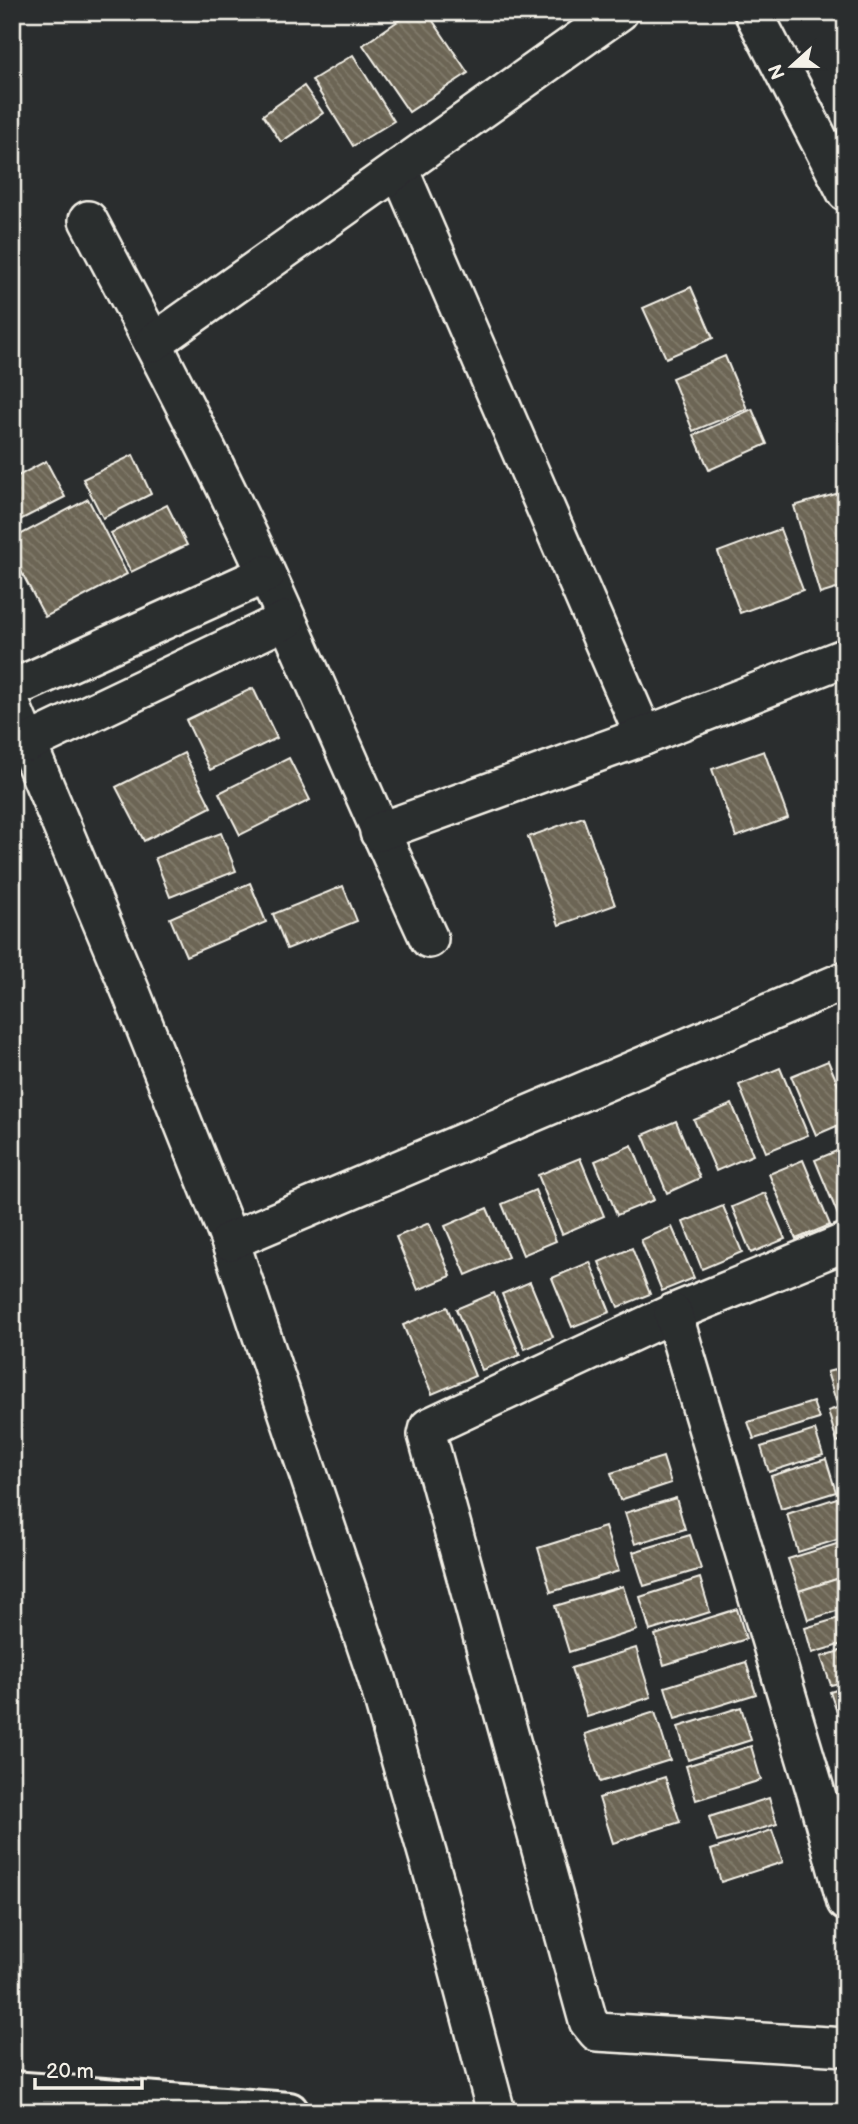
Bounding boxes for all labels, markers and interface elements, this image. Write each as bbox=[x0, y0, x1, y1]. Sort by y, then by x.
north arrow bbox=[756, 32, 826, 102]
text: N bbox=[764, 61, 791, 82]
scale bar bbox=[35, 2047, 142, 2091]
text: 20 m bbox=[46, 2059, 94, 2084]

